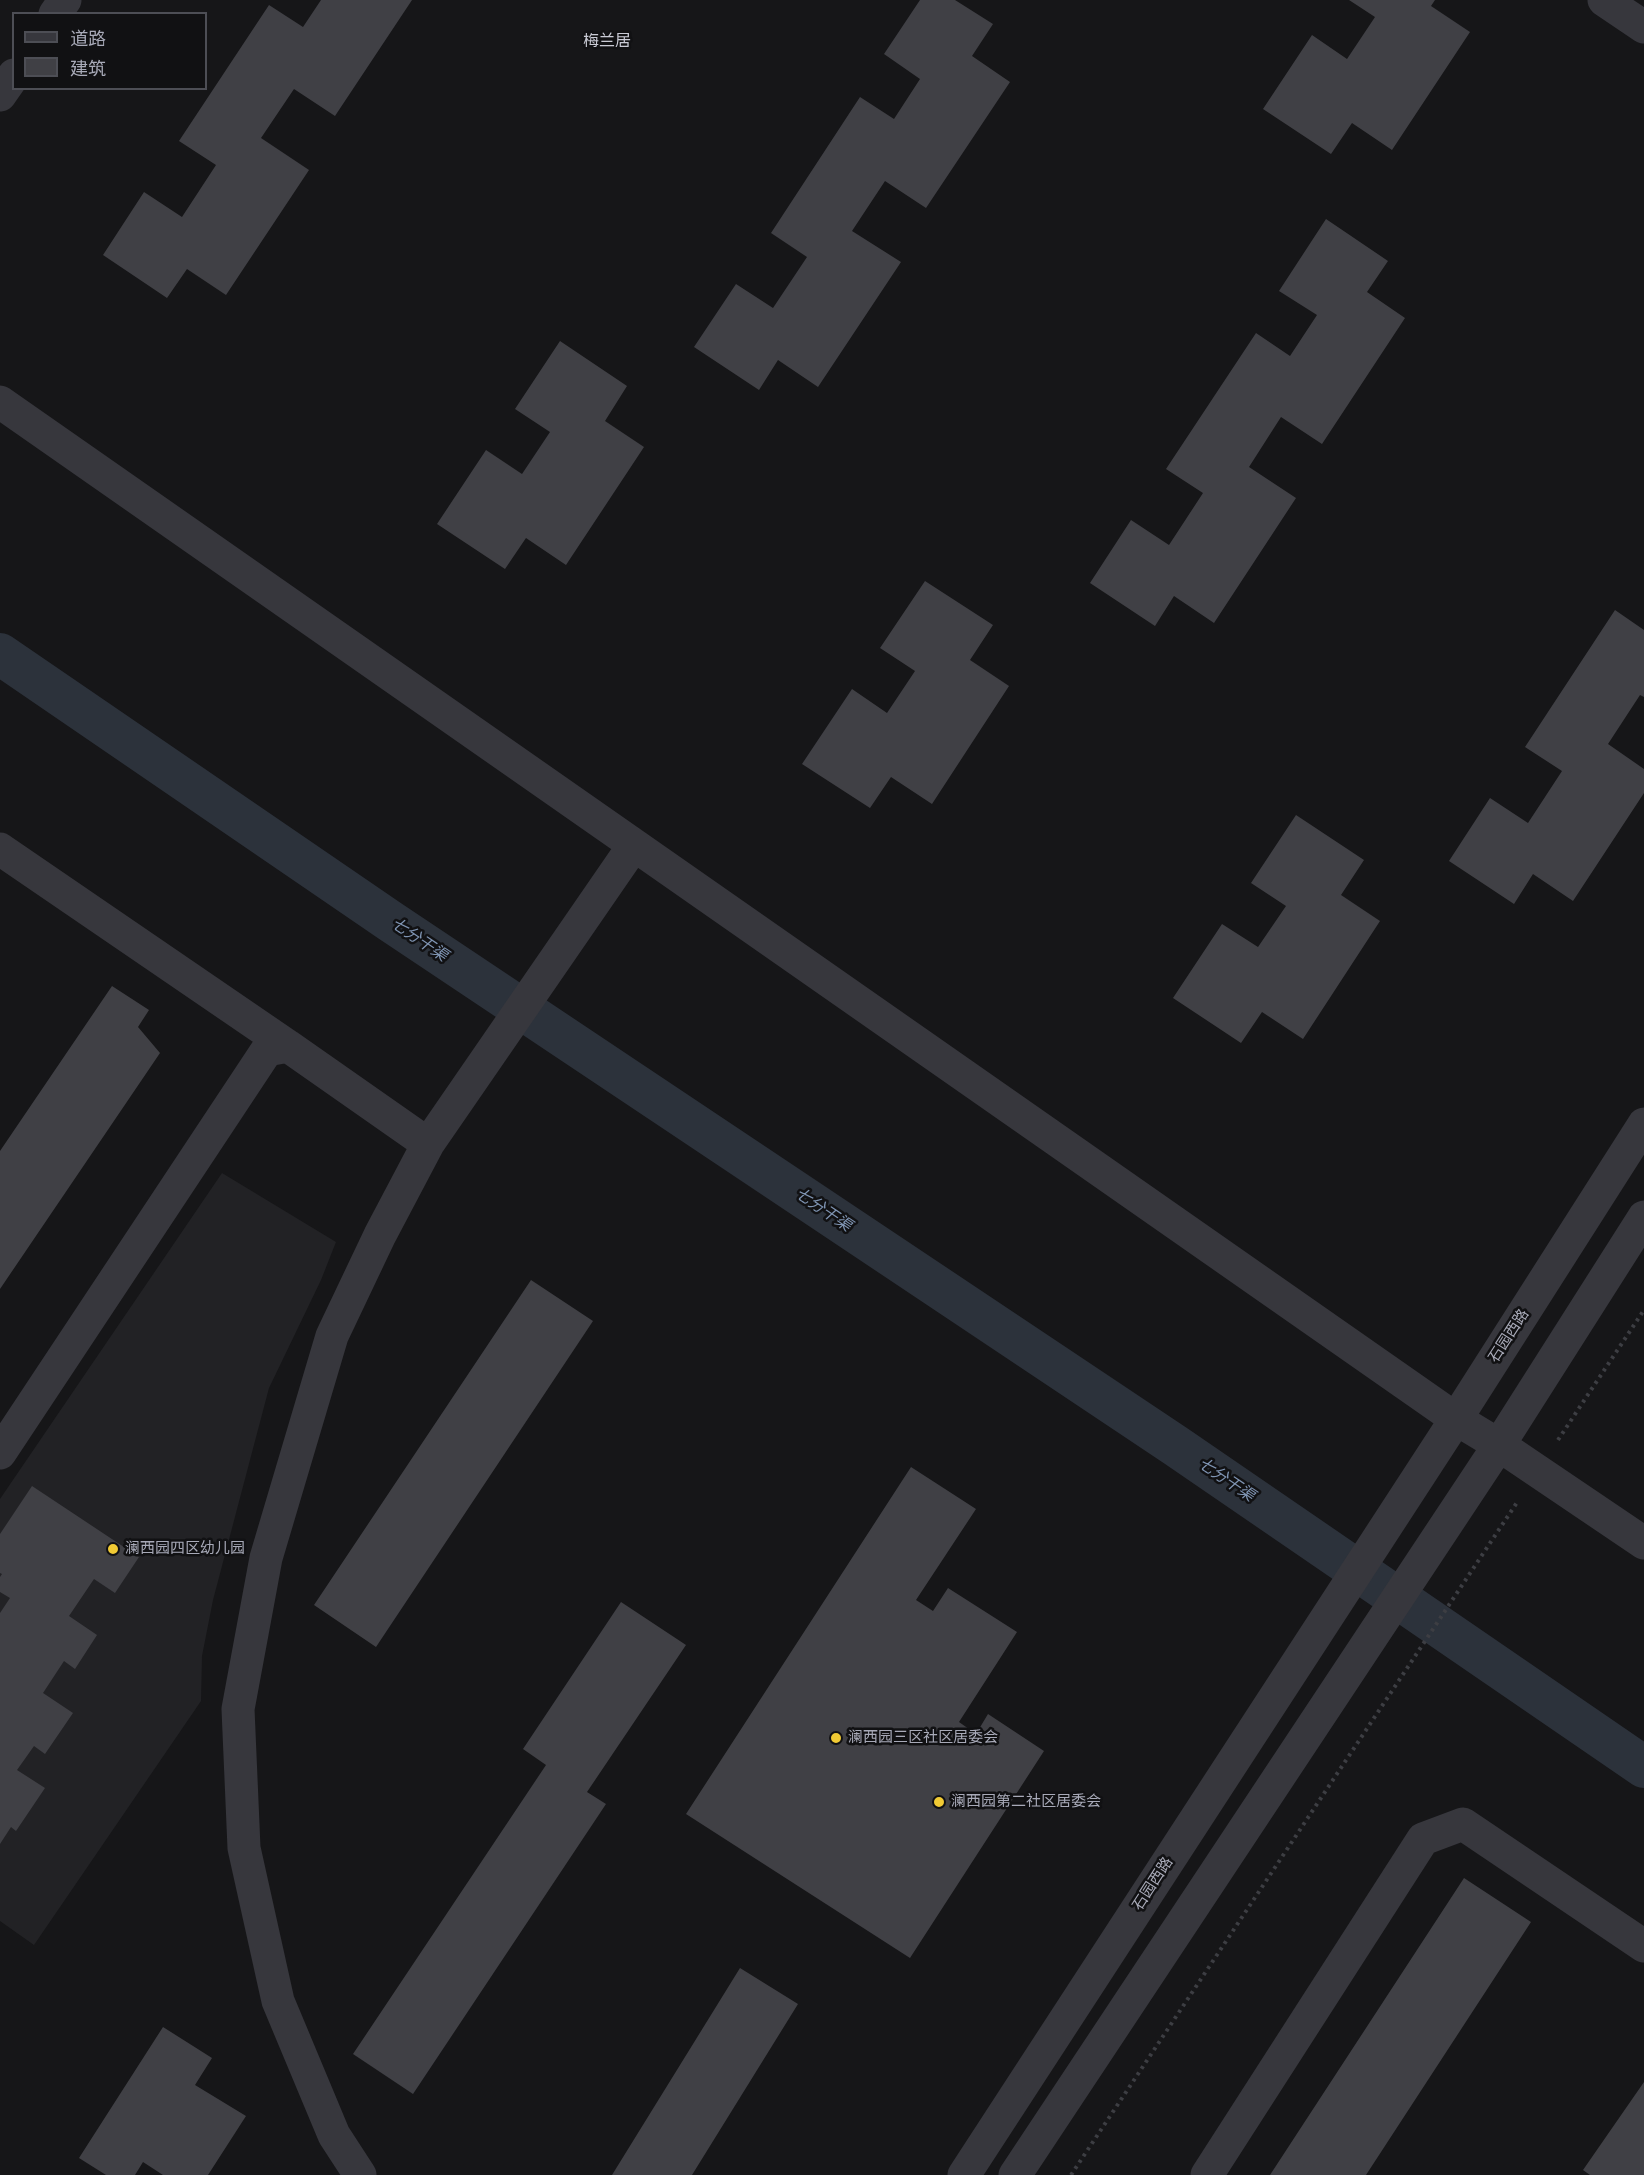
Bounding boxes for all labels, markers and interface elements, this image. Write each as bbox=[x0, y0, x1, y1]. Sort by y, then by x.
legend bbox=[12, 12, 207, 90]
text: 道路 bbox=[70, 28, 106, 50]
district label: 梅兰居 bbox=[583, 32, 631, 52]
text: 建筑 bbox=[70, 58, 106, 80]
water label: 七分干渠 bbox=[387, 914, 451, 966]
water label: 七分干渠 bbox=[791, 1184, 855, 1236]
street label: 石园西路 bbox=[1485, 1306, 1533, 1366]
water label: 七分干渠 bbox=[1194, 1454, 1258, 1506]
place label: 澜西园四区幼儿园 bbox=[125, 1540, 245, 1558]
marker: 澜西园四区幼儿园 bbox=[106, 1542, 120, 1556]
place label: 澜西园三区社区居委会 bbox=[848, 1729, 998, 1747]
marker: 澜西园三区社区居委会 bbox=[829, 1731, 843, 1745]
place label: 澜西园第二社区居委会 bbox=[951, 1793, 1101, 1811]
marker: 澜西园第二社区居委会 bbox=[932, 1795, 946, 1809]
street label: 石园西路 bbox=[1129, 1854, 1177, 1914]

